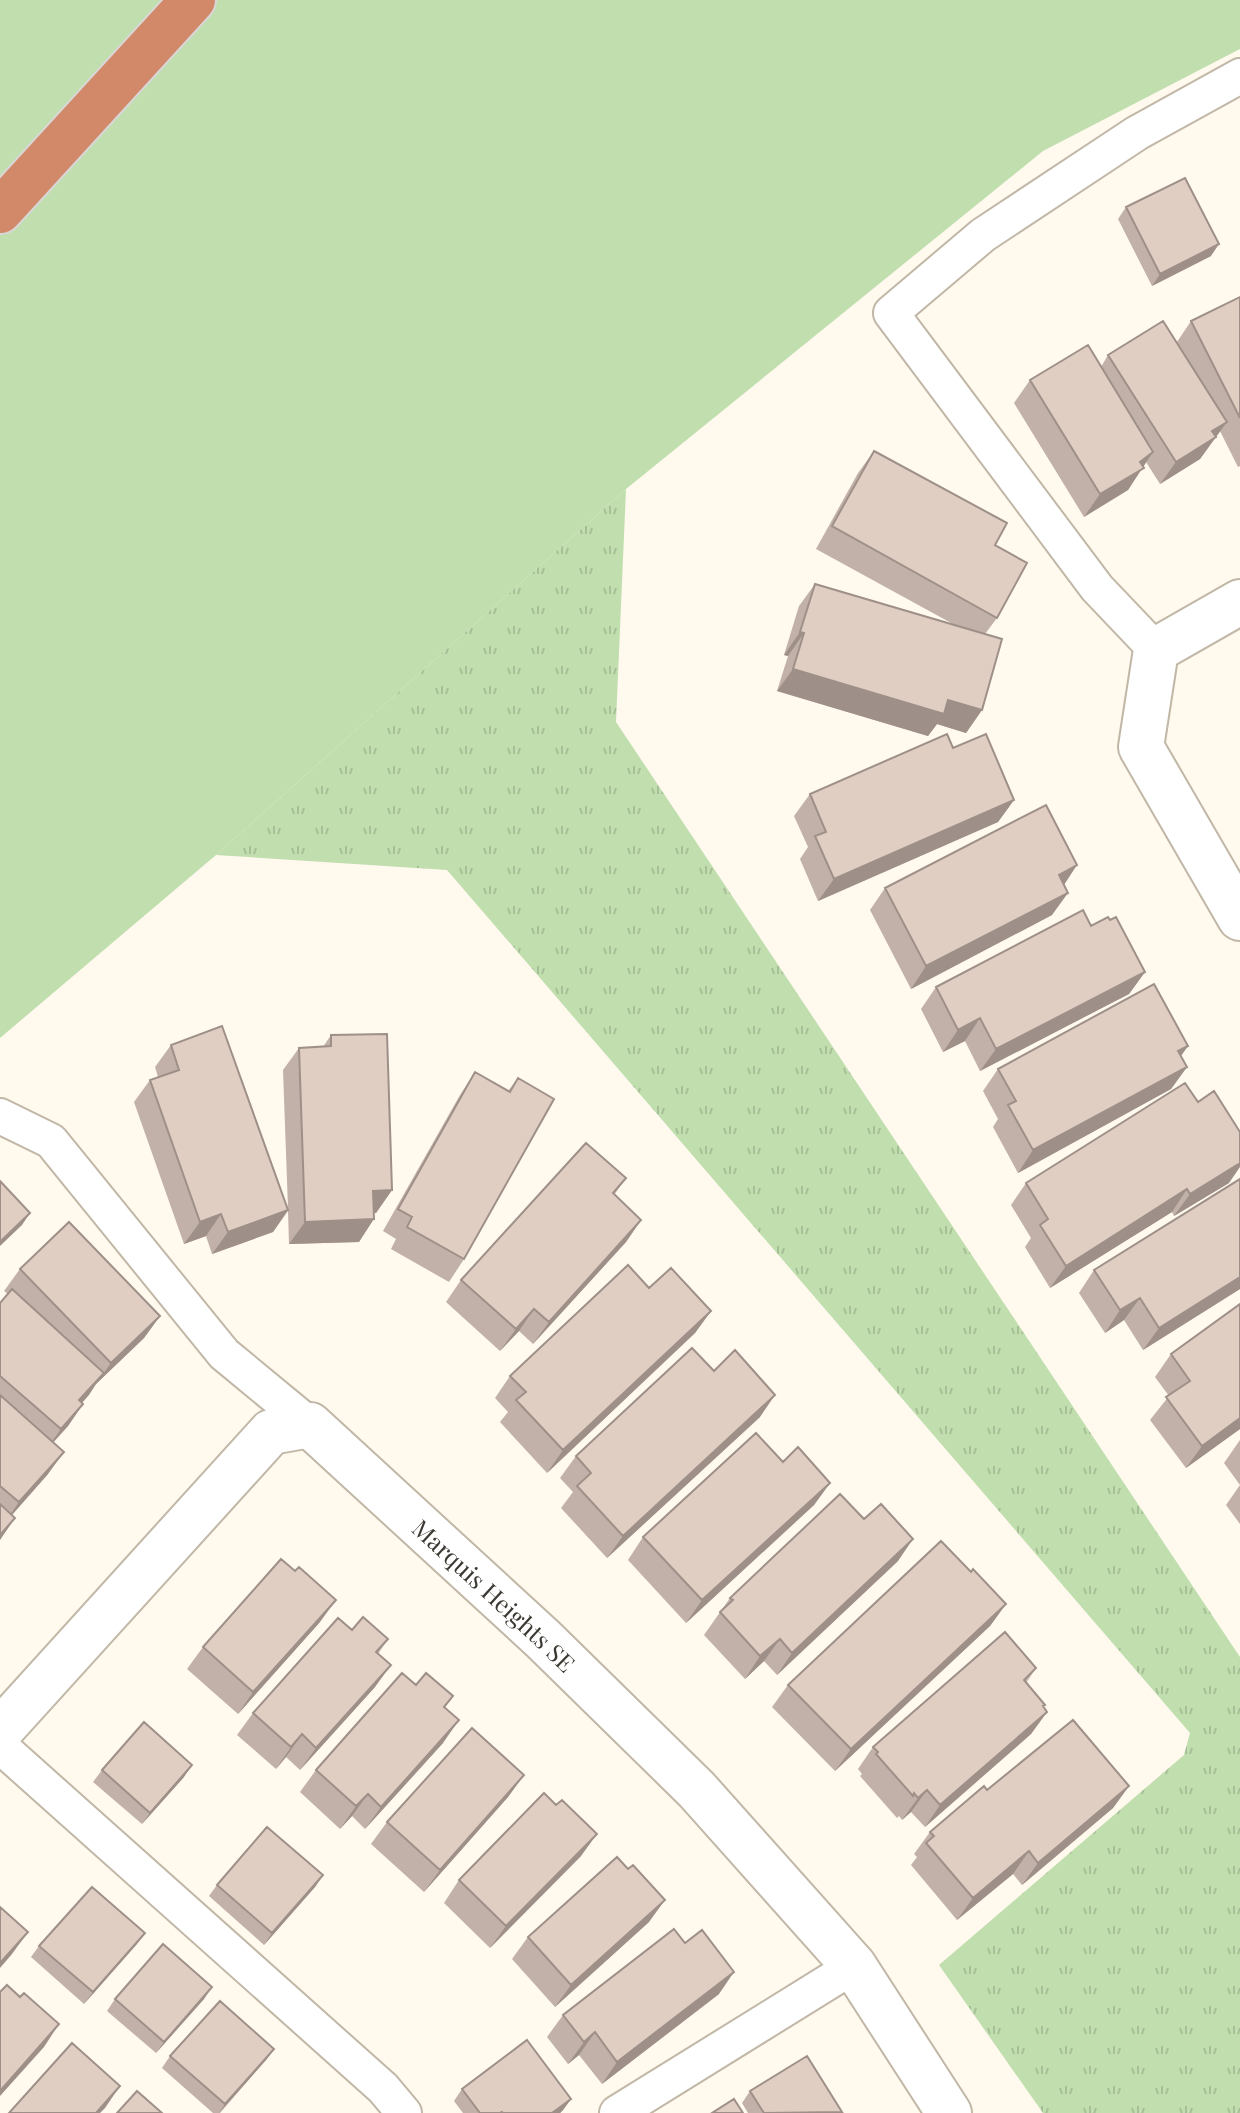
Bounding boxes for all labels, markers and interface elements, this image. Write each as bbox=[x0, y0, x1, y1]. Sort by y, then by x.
street label: Marquis Heights SE bbox=[406, 1512, 583, 1678]

